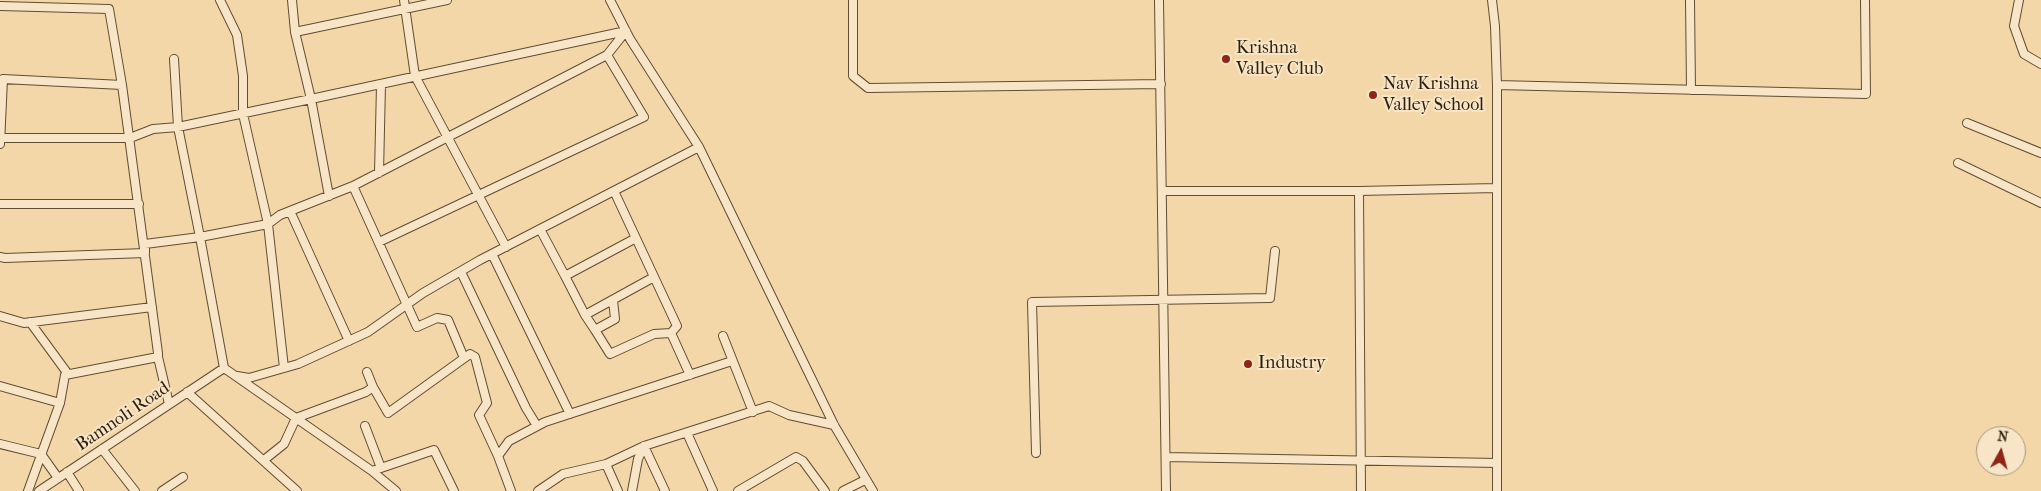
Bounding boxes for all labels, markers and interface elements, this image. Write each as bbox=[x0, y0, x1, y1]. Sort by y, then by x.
place label: Krishna Valley Club bbox=[1236, 38, 1323, 80]
marker: Krishna Valley Club bbox=[1220, 53, 1232, 65]
place label: Nav Krishna Valley School bbox=[1383, 74, 1484, 116]
marker: Nav Krishna Valley School bbox=[1367, 89, 1379, 101]
place label: Industry bbox=[1258, 353, 1326, 375]
marker: Industry bbox=[1242, 358, 1254, 370]
street label: Bamnoli Road bbox=[72, 378, 174, 456]
north arrow bbox=[1976, 426, 2026, 476]
text: N bbox=[1996, 428, 2009, 446]

